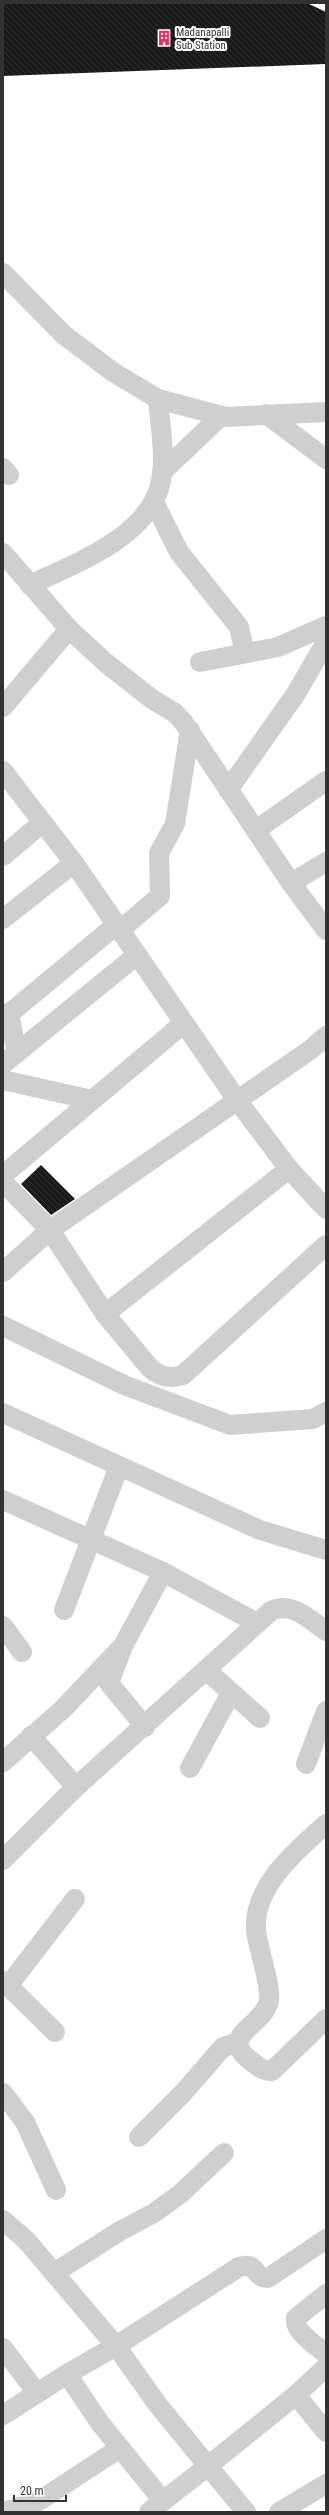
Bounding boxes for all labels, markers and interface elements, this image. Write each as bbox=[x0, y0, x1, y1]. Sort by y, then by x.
place label: Madanapalli Sub Station bbox=[176, 26, 229, 52]
building icon: Madanapalli Sub Station bbox=[155, 29, 173, 47]
scale bar bbox=[14, 2477, 66, 2503]
text: 20 m bbox=[20, 2484, 44, 2498]

